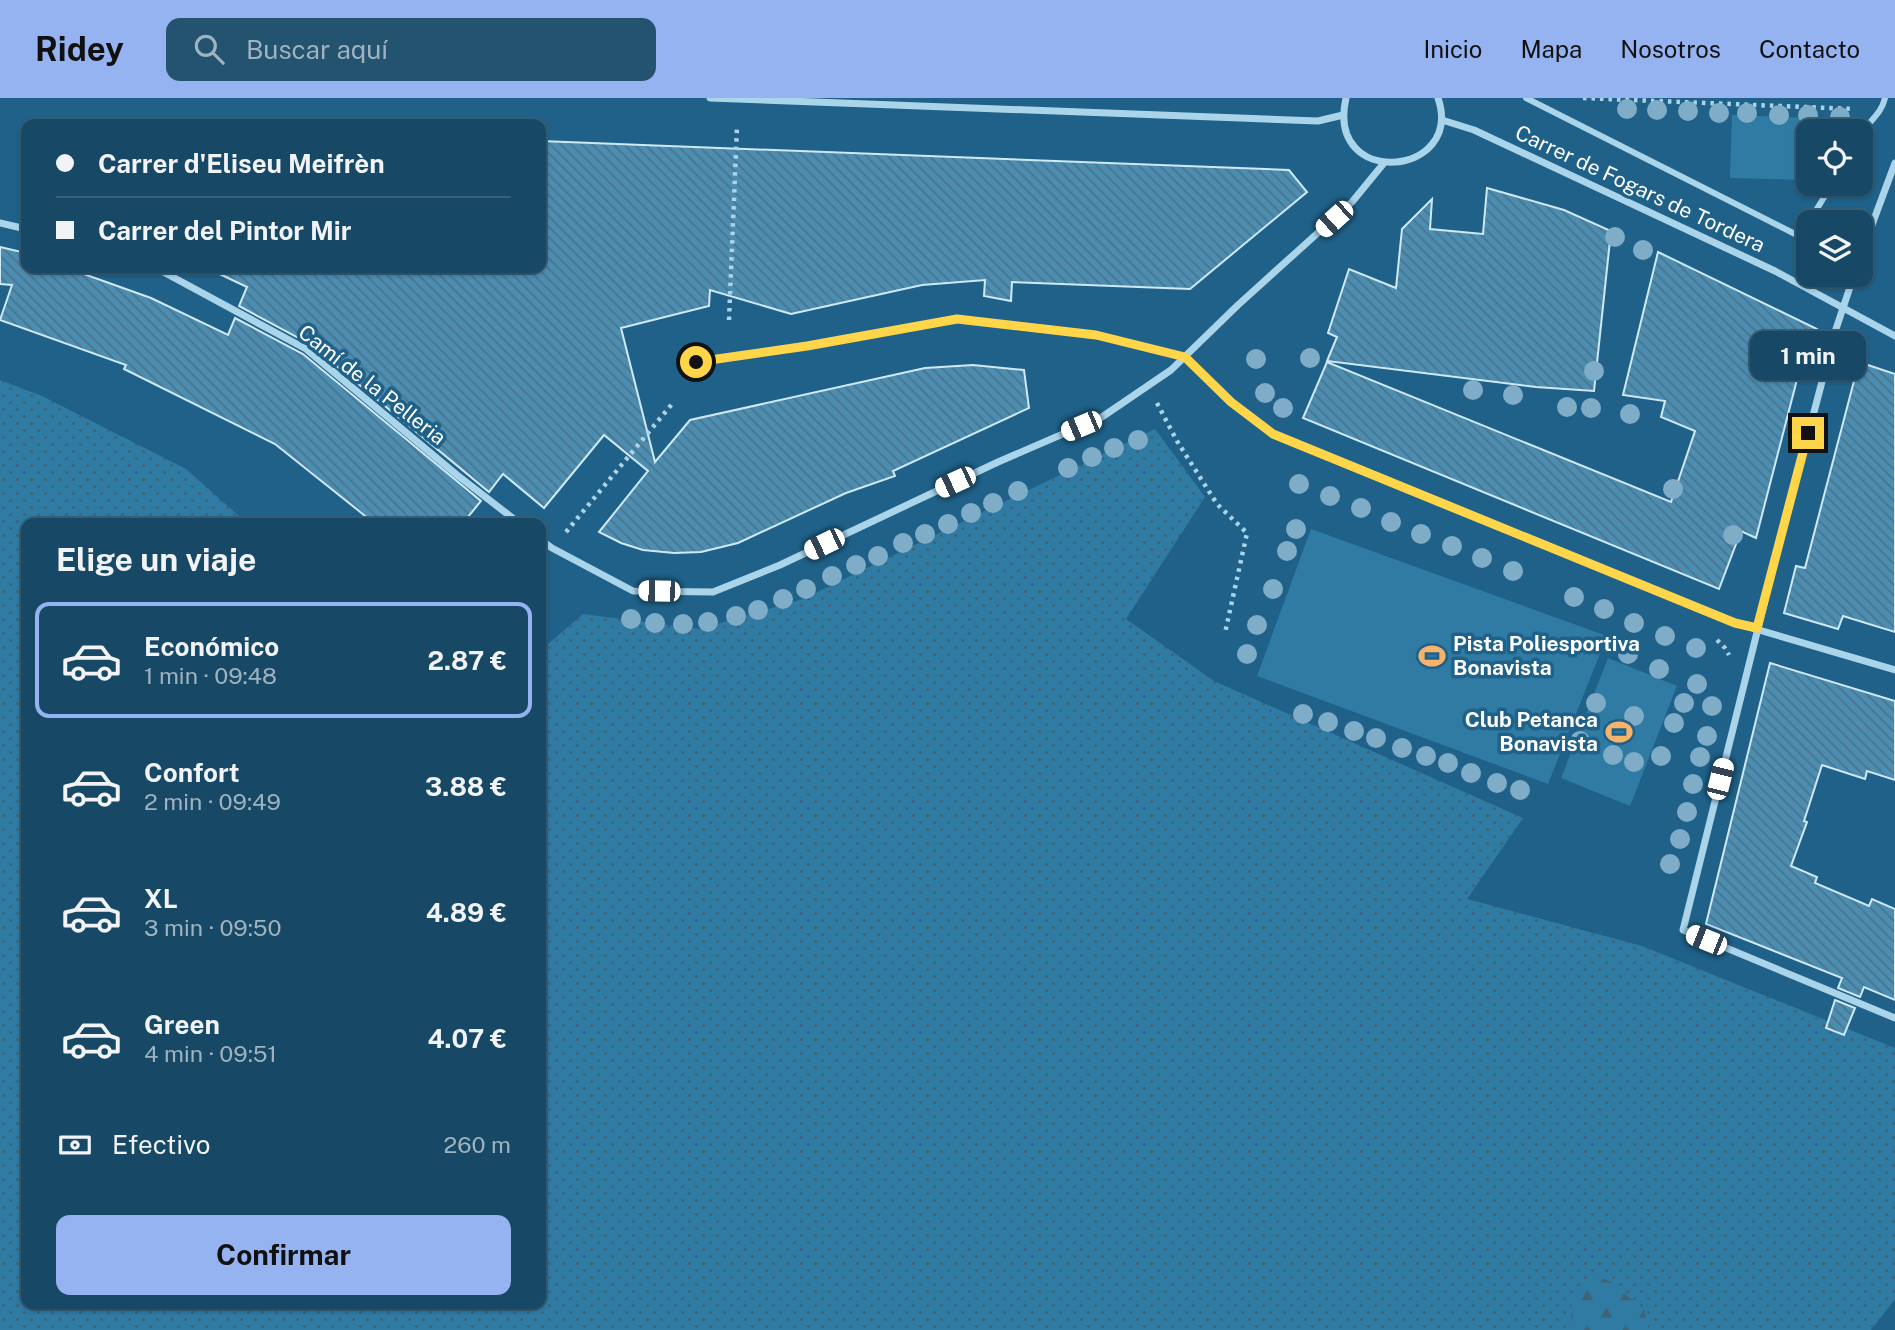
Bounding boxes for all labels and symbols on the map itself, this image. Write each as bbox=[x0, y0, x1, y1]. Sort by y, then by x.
street label: Carrer de Fogars de Tordera bbox=[1511, 120, 1769, 257]
car bbox=[1312, 197, 1357, 241]
street label: Camí de la Pelleria bbox=[294, 319, 451, 450]
callout: 1 min bbox=[1750, 331, 1866, 380]
route start bbox=[680, 346, 712, 378]
car bbox=[1058, 408, 1105, 444]
route end bbox=[1792, 417, 1824, 449]
car bbox=[932, 464, 979, 500]
car bbox=[801, 525, 848, 563]
car bbox=[638, 580, 681, 602]
place label: Pista Poliesportiva Bonavista bbox=[1453, 631, 1640, 680]
sports icon: Pista Poliesportiva Bonavista bbox=[1417, 641, 1447, 671]
place label: Club Petanca Bonavista bbox=[1465, 707, 1598, 756]
sports icon: Club Petanca Bonavista bbox=[1604, 717, 1634, 747]
car bbox=[1705, 756, 1736, 802]
car bbox=[1683, 922, 1730, 958]

